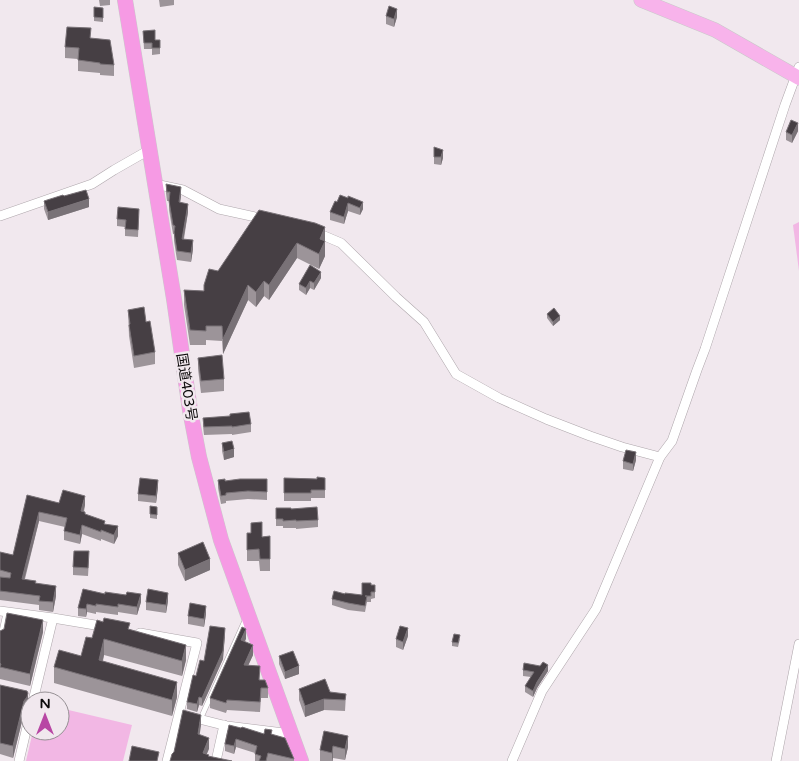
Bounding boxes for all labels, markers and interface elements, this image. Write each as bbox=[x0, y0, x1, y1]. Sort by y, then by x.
street label: 国道403号 bbox=[173, 352, 200, 422]
north arrow bbox=[20, 691, 70, 741]
text: N bbox=[39, 695, 51, 712]

